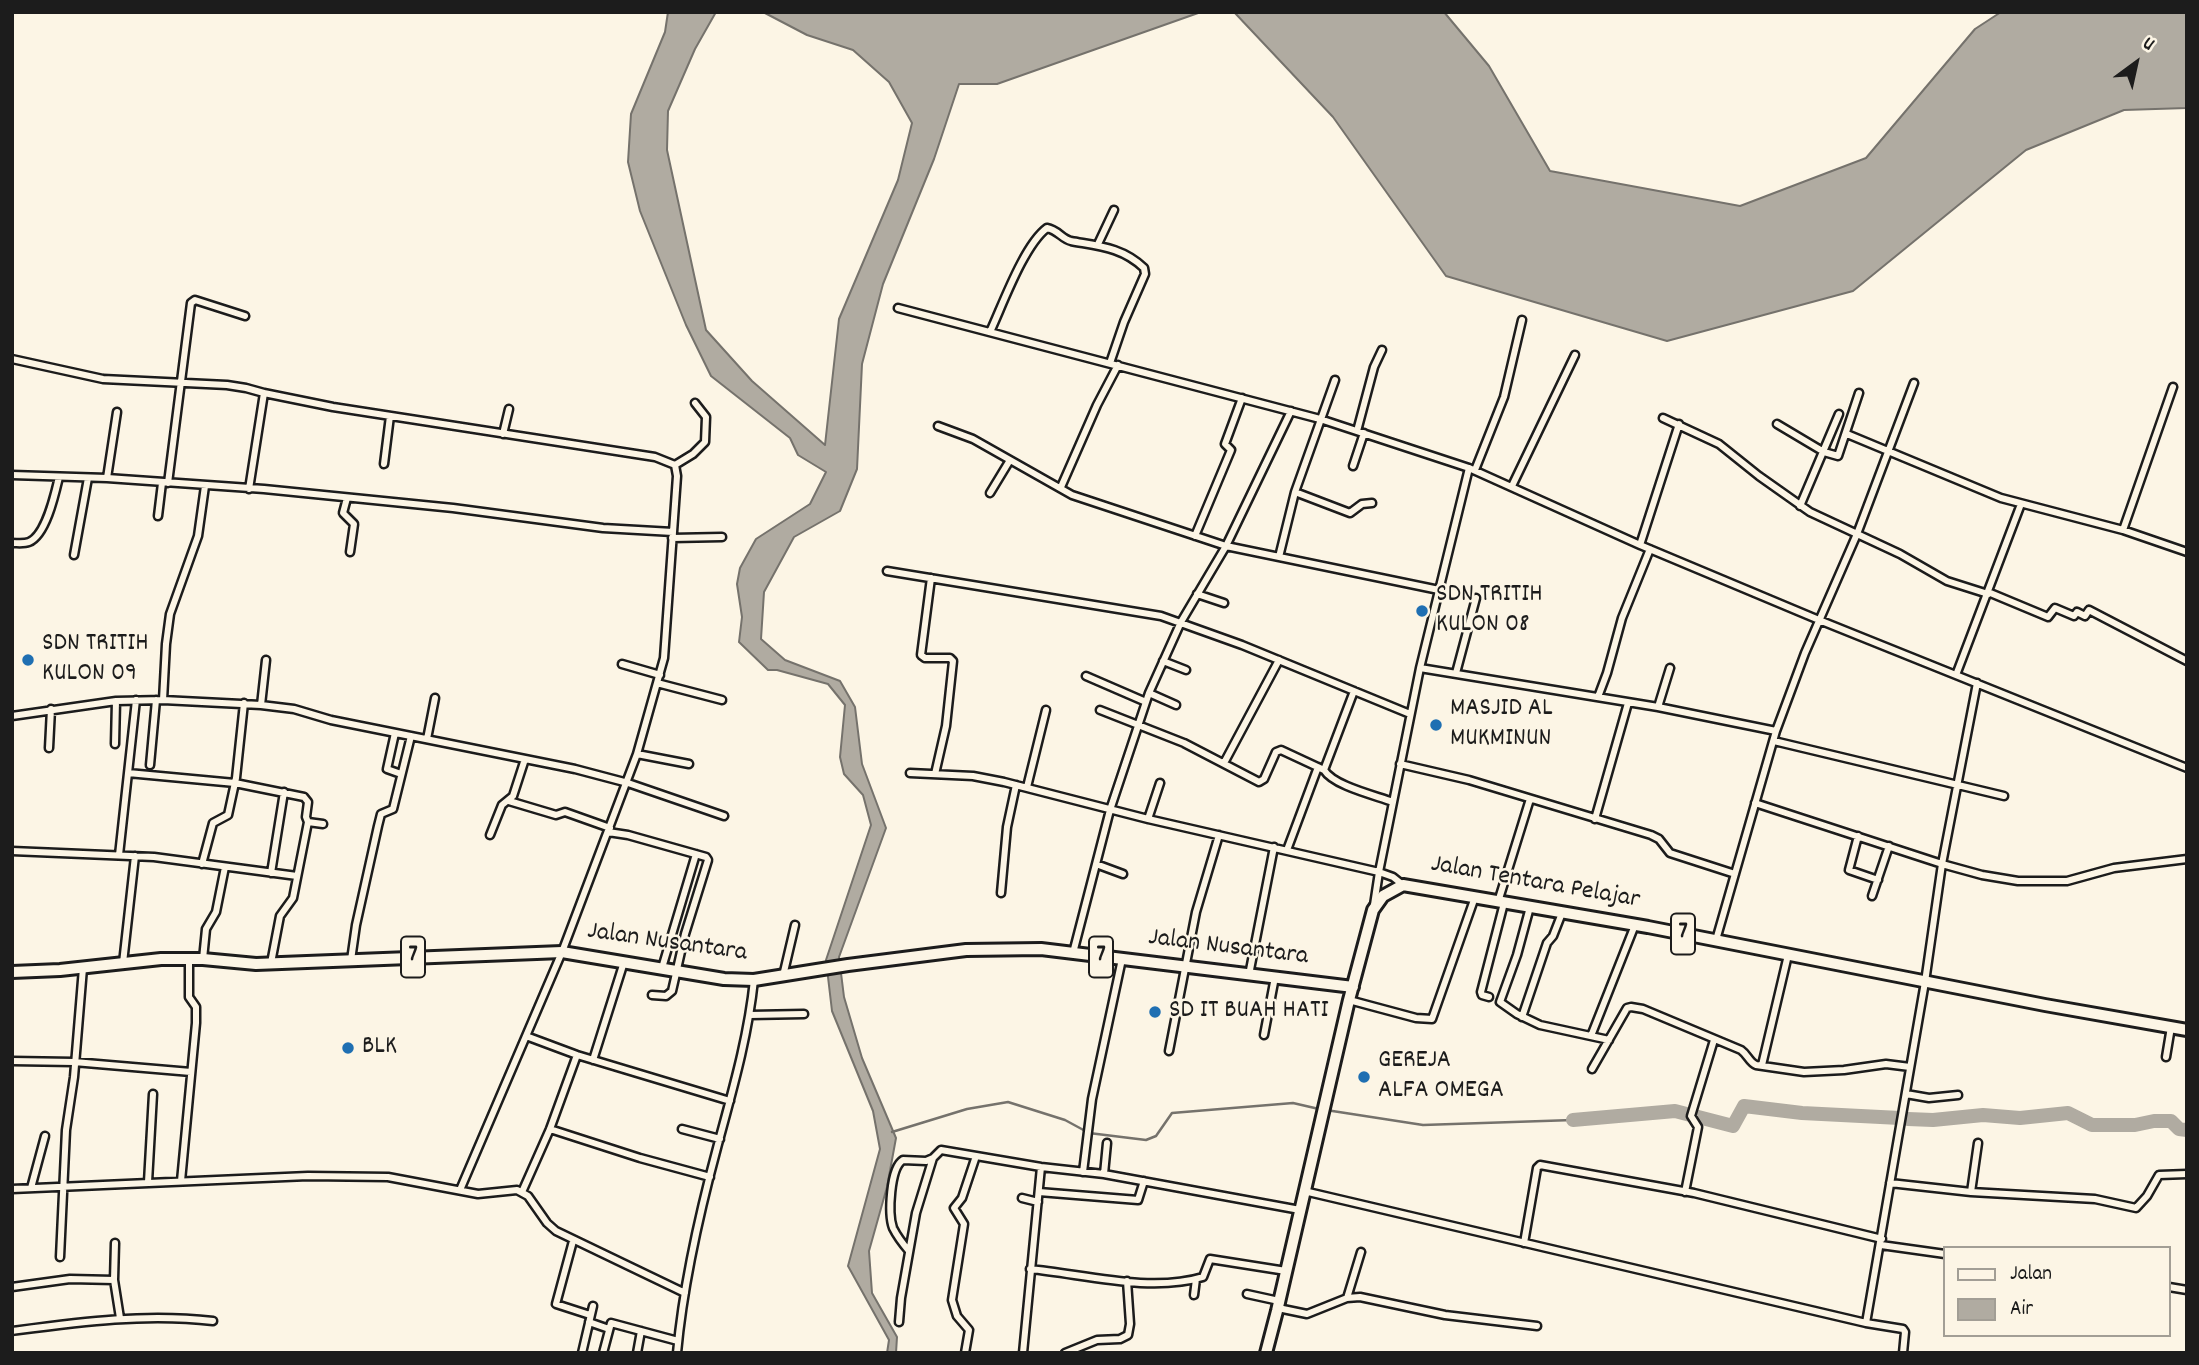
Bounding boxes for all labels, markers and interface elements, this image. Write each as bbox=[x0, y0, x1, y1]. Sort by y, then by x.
north arrow bbox=[2101, 28, 2171, 98]
text: U bbox=[2137, 31, 2159, 59]
place label: SDN TRITIH KULON 08 bbox=[1436, 580, 1543, 642]
marker: SDN TRITIH KULON 08 bbox=[1414, 603, 1430, 619]
place label: SDN TRITIH KULON 09 bbox=[42, 629, 149, 690]
marker: SDN TRITIH KULON 09 bbox=[20, 652, 36, 668]
place label: MASJID AL MUKMINUN bbox=[1450, 694, 1553, 756]
marker: MASJID AL MUKMINUN bbox=[1428, 717, 1444, 733]
street label: Jalan Tentara Pelajar bbox=[1428, 850, 1642, 918]
road number: 7 bbox=[1671, 914, 1695, 954]
street label: Jalan Nusantara bbox=[585, 917, 749, 971]
street label: Jalan Nusantara bbox=[1146, 924, 1310, 974]
road number: 7 bbox=[401, 937, 425, 978]
road number: 7 bbox=[1089, 937, 1113, 978]
place label: SD IT BUAH HATI bbox=[1169, 996, 1329, 1028]
marker: SD IT BUAH HATI bbox=[1147, 1004, 1163, 1020]
place label: BLK bbox=[362, 1032, 397, 1064]
marker: BLK bbox=[340, 1040, 356, 1056]
place label: GEREJA ALFA OMEGA bbox=[1378, 1046, 1504, 1108]
marker: GEREJA ALFA OMEGA bbox=[1356, 1069, 1372, 1085]
legend bbox=[1944, 1246, 2171, 1337]
text: Jalan bbox=[2010, 1260, 2052, 1290]
text: Air bbox=[2010, 1295, 2033, 1325]

